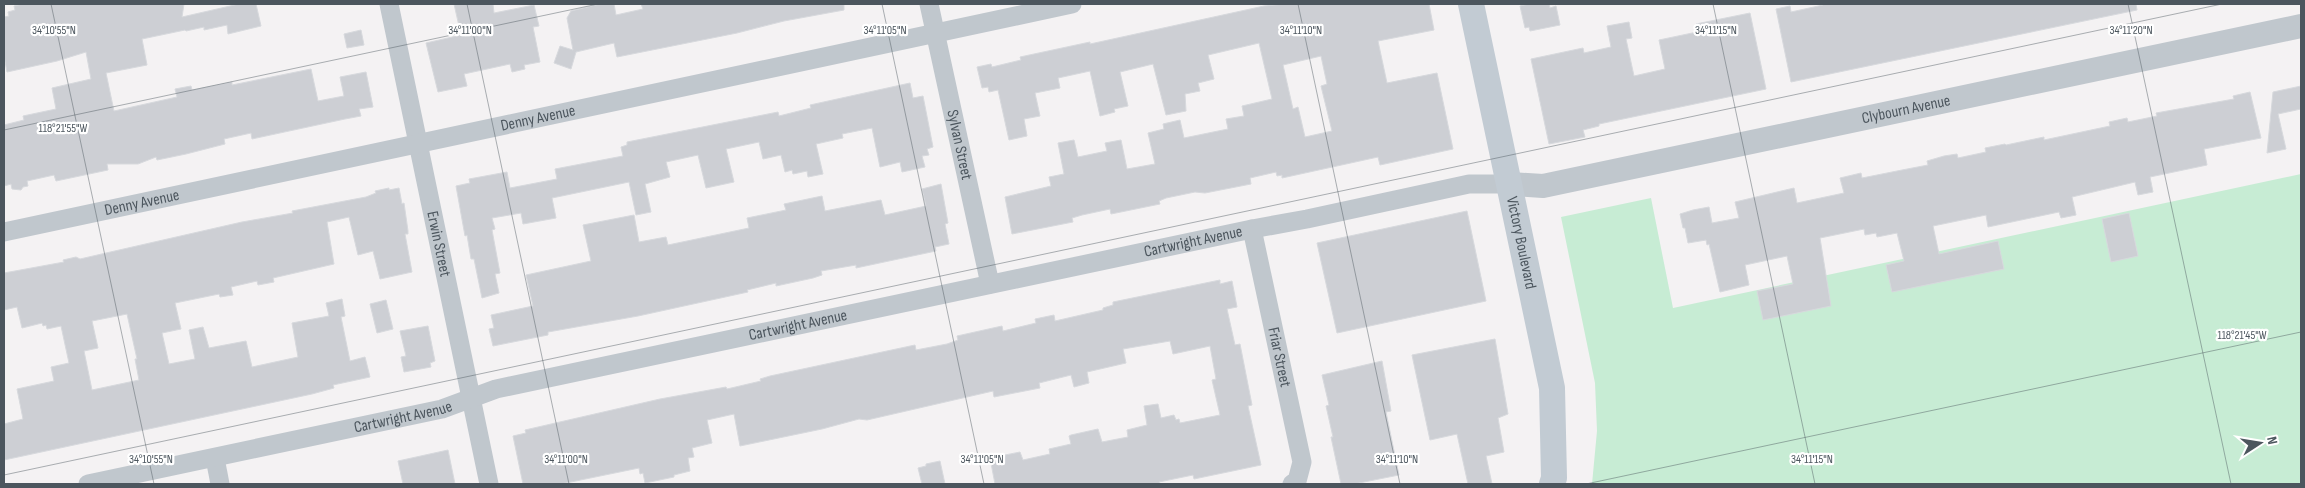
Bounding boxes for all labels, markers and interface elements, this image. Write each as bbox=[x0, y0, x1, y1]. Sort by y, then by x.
text: 34°10'55"N bbox=[32, 23, 76, 38]
text: 34°11'00"N bbox=[448, 23, 492, 38]
text: 34°11'05"N bbox=[863, 23, 907, 38]
text: 34°11'10"N bbox=[1280, 23, 1322, 38]
text: 34°11'15"N bbox=[1695, 23, 1737, 38]
text: 34°11'20"N bbox=[2109, 23, 2153, 38]
street label: Clybourn Avenue bbox=[1860, 91, 1952, 128]
street label: Denny Avenue bbox=[499, 101, 577, 135]
street label: Sylvan Street bbox=[943, 108, 977, 182]
text: 118°21'55"W bbox=[39, 121, 88, 136]
street label: Denny Avenue bbox=[103, 185, 181, 220]
street label: Victory Boulevard bbox=[1502, 195, 1540, 291]
street label: Erwin Street bbox=[423, 209, 455, 279]
street label: Cartwright Avenue bbox=[1142, 222, 1244, 261]
street label: Cartwright Avenue bbox=[747, 305, 849, 345]
street label: Friar Street bbox=[1264, 325, 1295, 389]
text: 118°21'45"W bbox=[2217, 328, 2267, 343]
street label: Cartwright Avenue bbox=[352, 397, 455, 437]
north arrow bbox=[2235, 418, 2285, 468]
text: N bbox=[2263, 435, 2281, 446]
text: 34°10'55"N bbox=[129, 452, 173, 467]
text: 34°11'00"N bbox=[544, 452, 588, 467]
text: 34°11'05"N bbox=[960, 452, 1004, 467]
text: 34°11'10"N bbox=[1376, 452, 1418, 467]
text: 34°11'15"N bbox=[1791, 452, 1833, 467]

